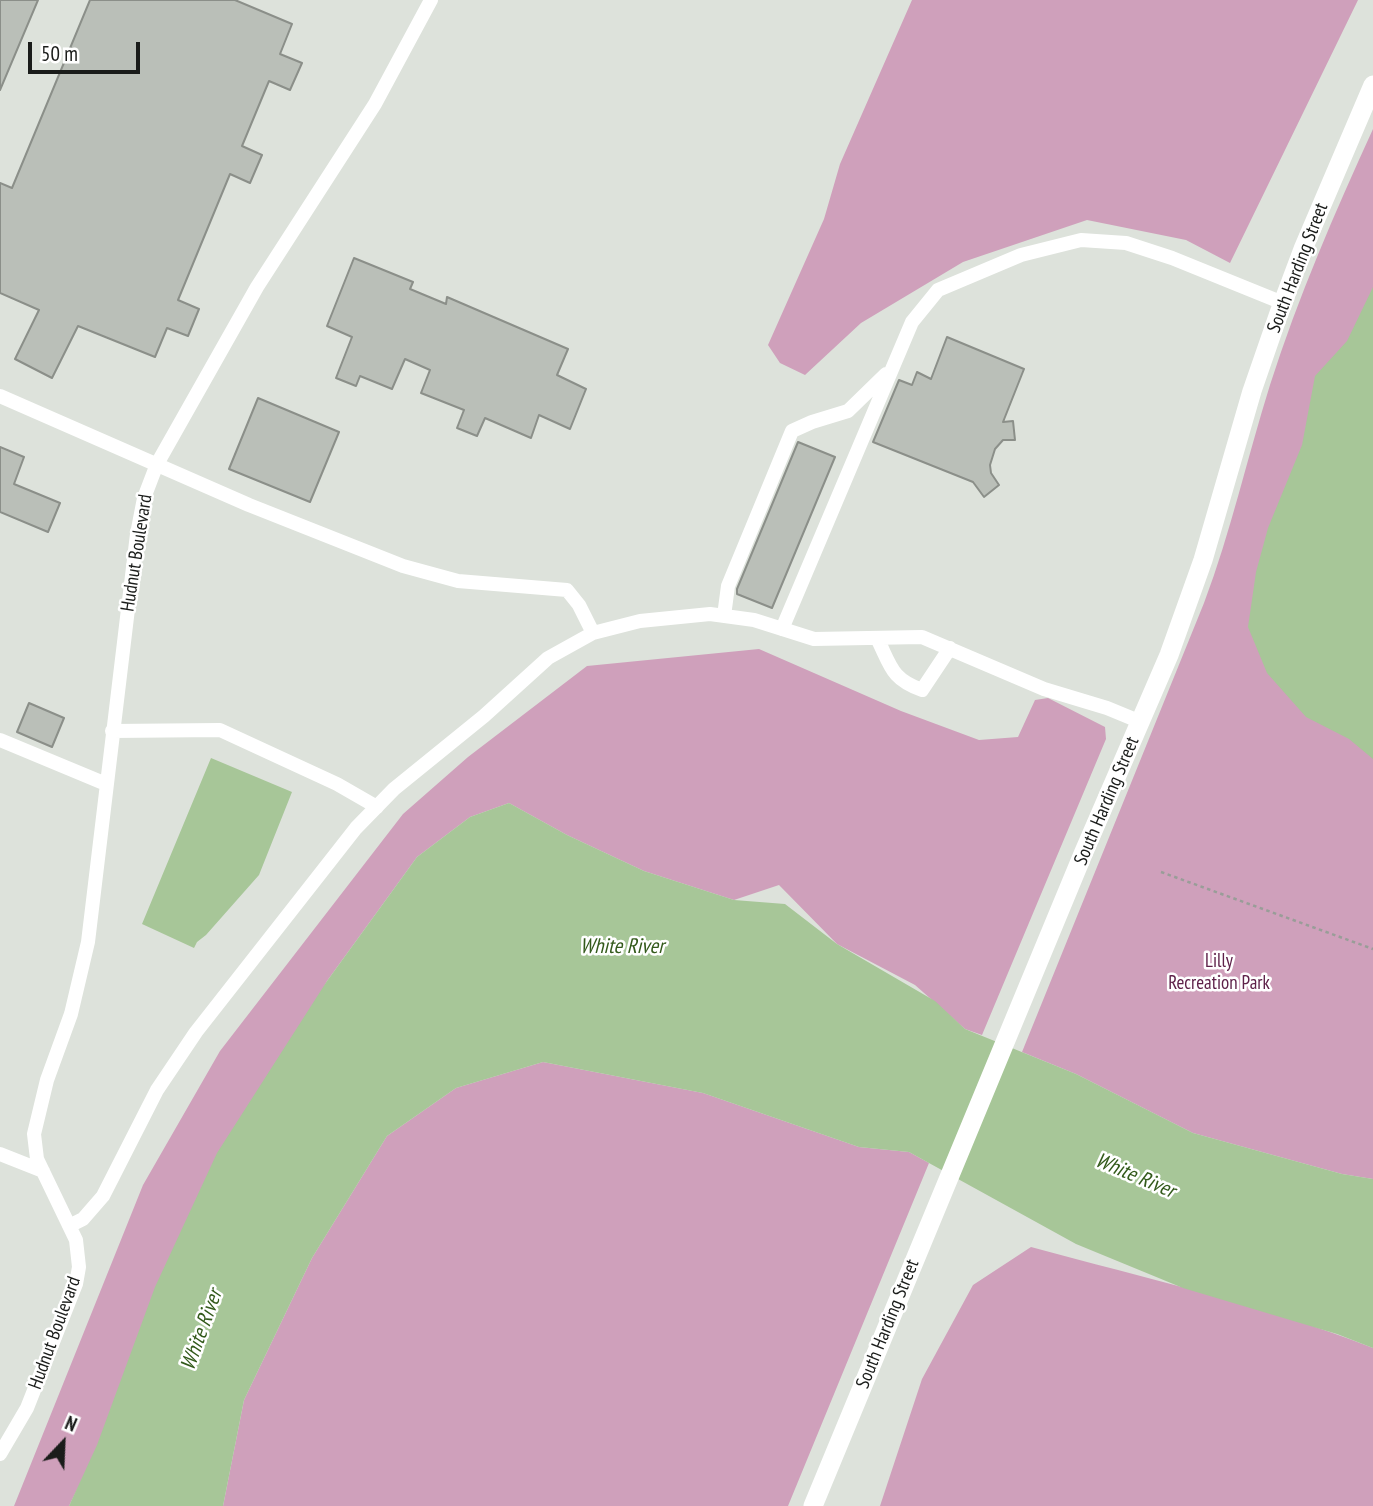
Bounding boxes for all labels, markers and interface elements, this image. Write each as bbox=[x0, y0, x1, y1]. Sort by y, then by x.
scale bar bbox=[32, 28, 144, 72]
text: 50 m bbox=[41, 40, 78, 67]
street label: South Harding Street bbox=[1263, 200, 1333, 336]
street label: Hudnut Boulevard bbox=[116, 493, 158, 613]
street label: South Harding Street bbox=[1070, 733, 1144, 869]
water label: White River bbox=[580, 934, 664, 960]
park label: Lilly Recreation Park bbox=[1168, 951, 1270, 995]
water label: White River bbox=[1091, 1148, 1179, 1204]
street label: South Harding Street bbox=[852, 1256, 924, 1392]
street label: Hudnut Boulevard bbox=[24, 1274, 86, 1392]
water label: White River bbox=[176, 1286, 228, 1374]
north arrow bbox=[28, 1408, 98, 1478]
text: N bbox=[62, 1411, 81, 1437]

